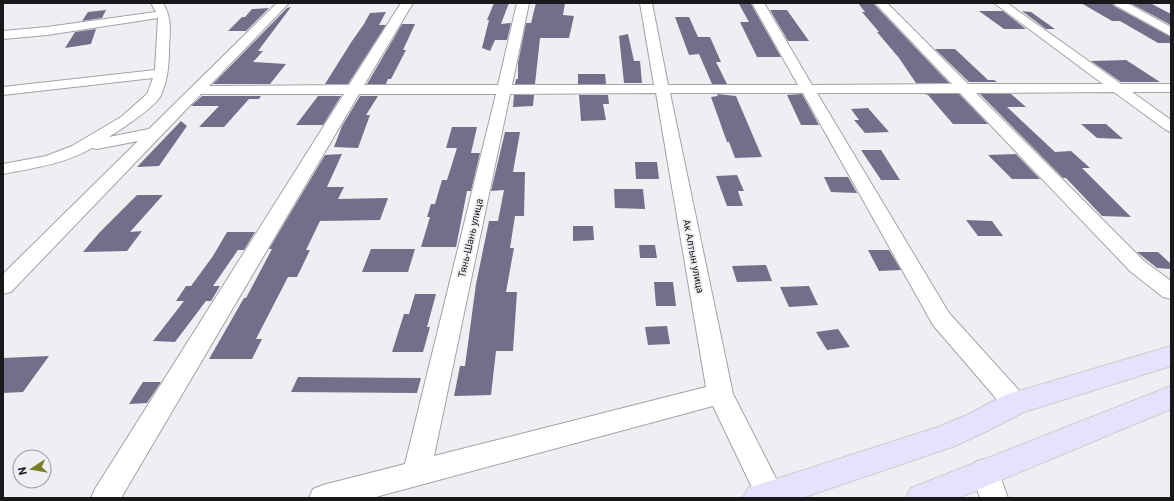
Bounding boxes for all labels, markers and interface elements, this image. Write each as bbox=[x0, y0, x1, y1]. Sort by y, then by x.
street label: Тянь-Шань улица bbox=[456, 198, 485, 279]
street label: Ак Алтын улица bbox=[681, 218, 706, 294]
north arrow bbox=[12, 449, 52, 489]
text: N bbox=[15, 466, 30, 476]

